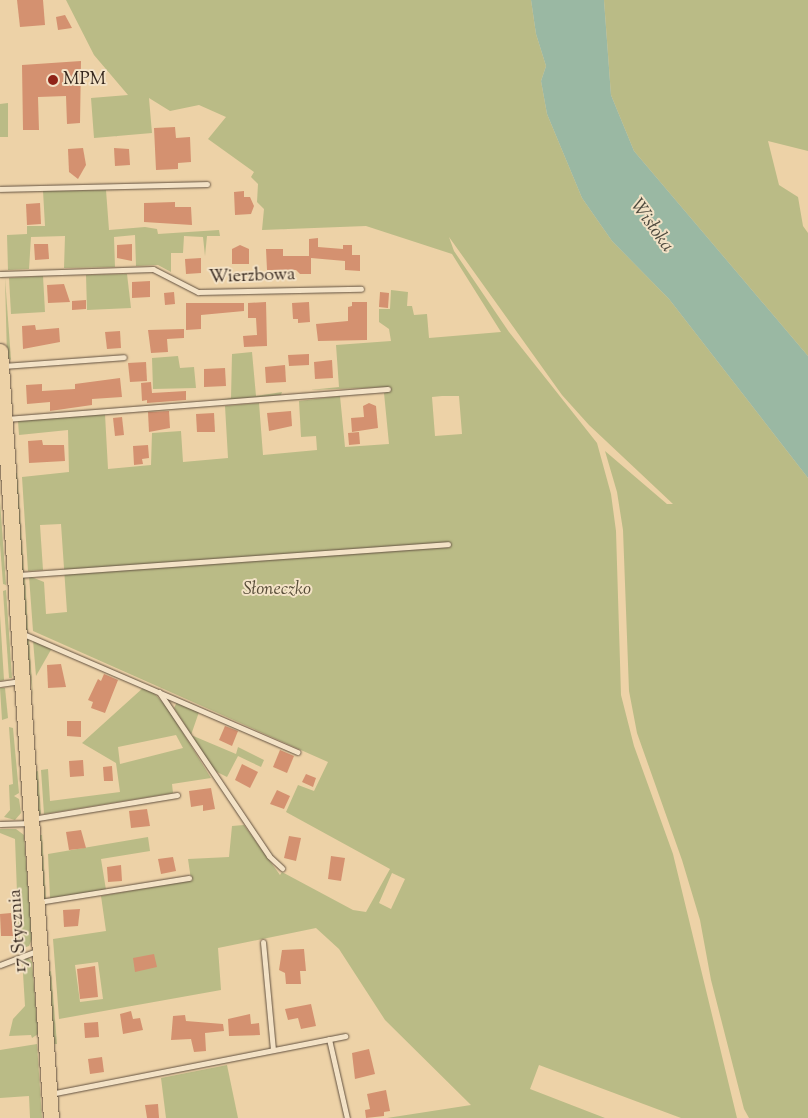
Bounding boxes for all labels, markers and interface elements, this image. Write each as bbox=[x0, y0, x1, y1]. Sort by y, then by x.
place label: MPM bbox=[63, 69, 106, 91]
marker: MPM bbox=[47, 74, 59, 86]
water label: Wisłoka bbox=[624, 195, 678, 257]
street label: Wierzbowa bbox=[208, 265, 296, 289]
park label: Słoneczko bbox=[243, 579, 311, 601]
street label: 17 Stycznia bbox=[5, 889, 33, 973]

